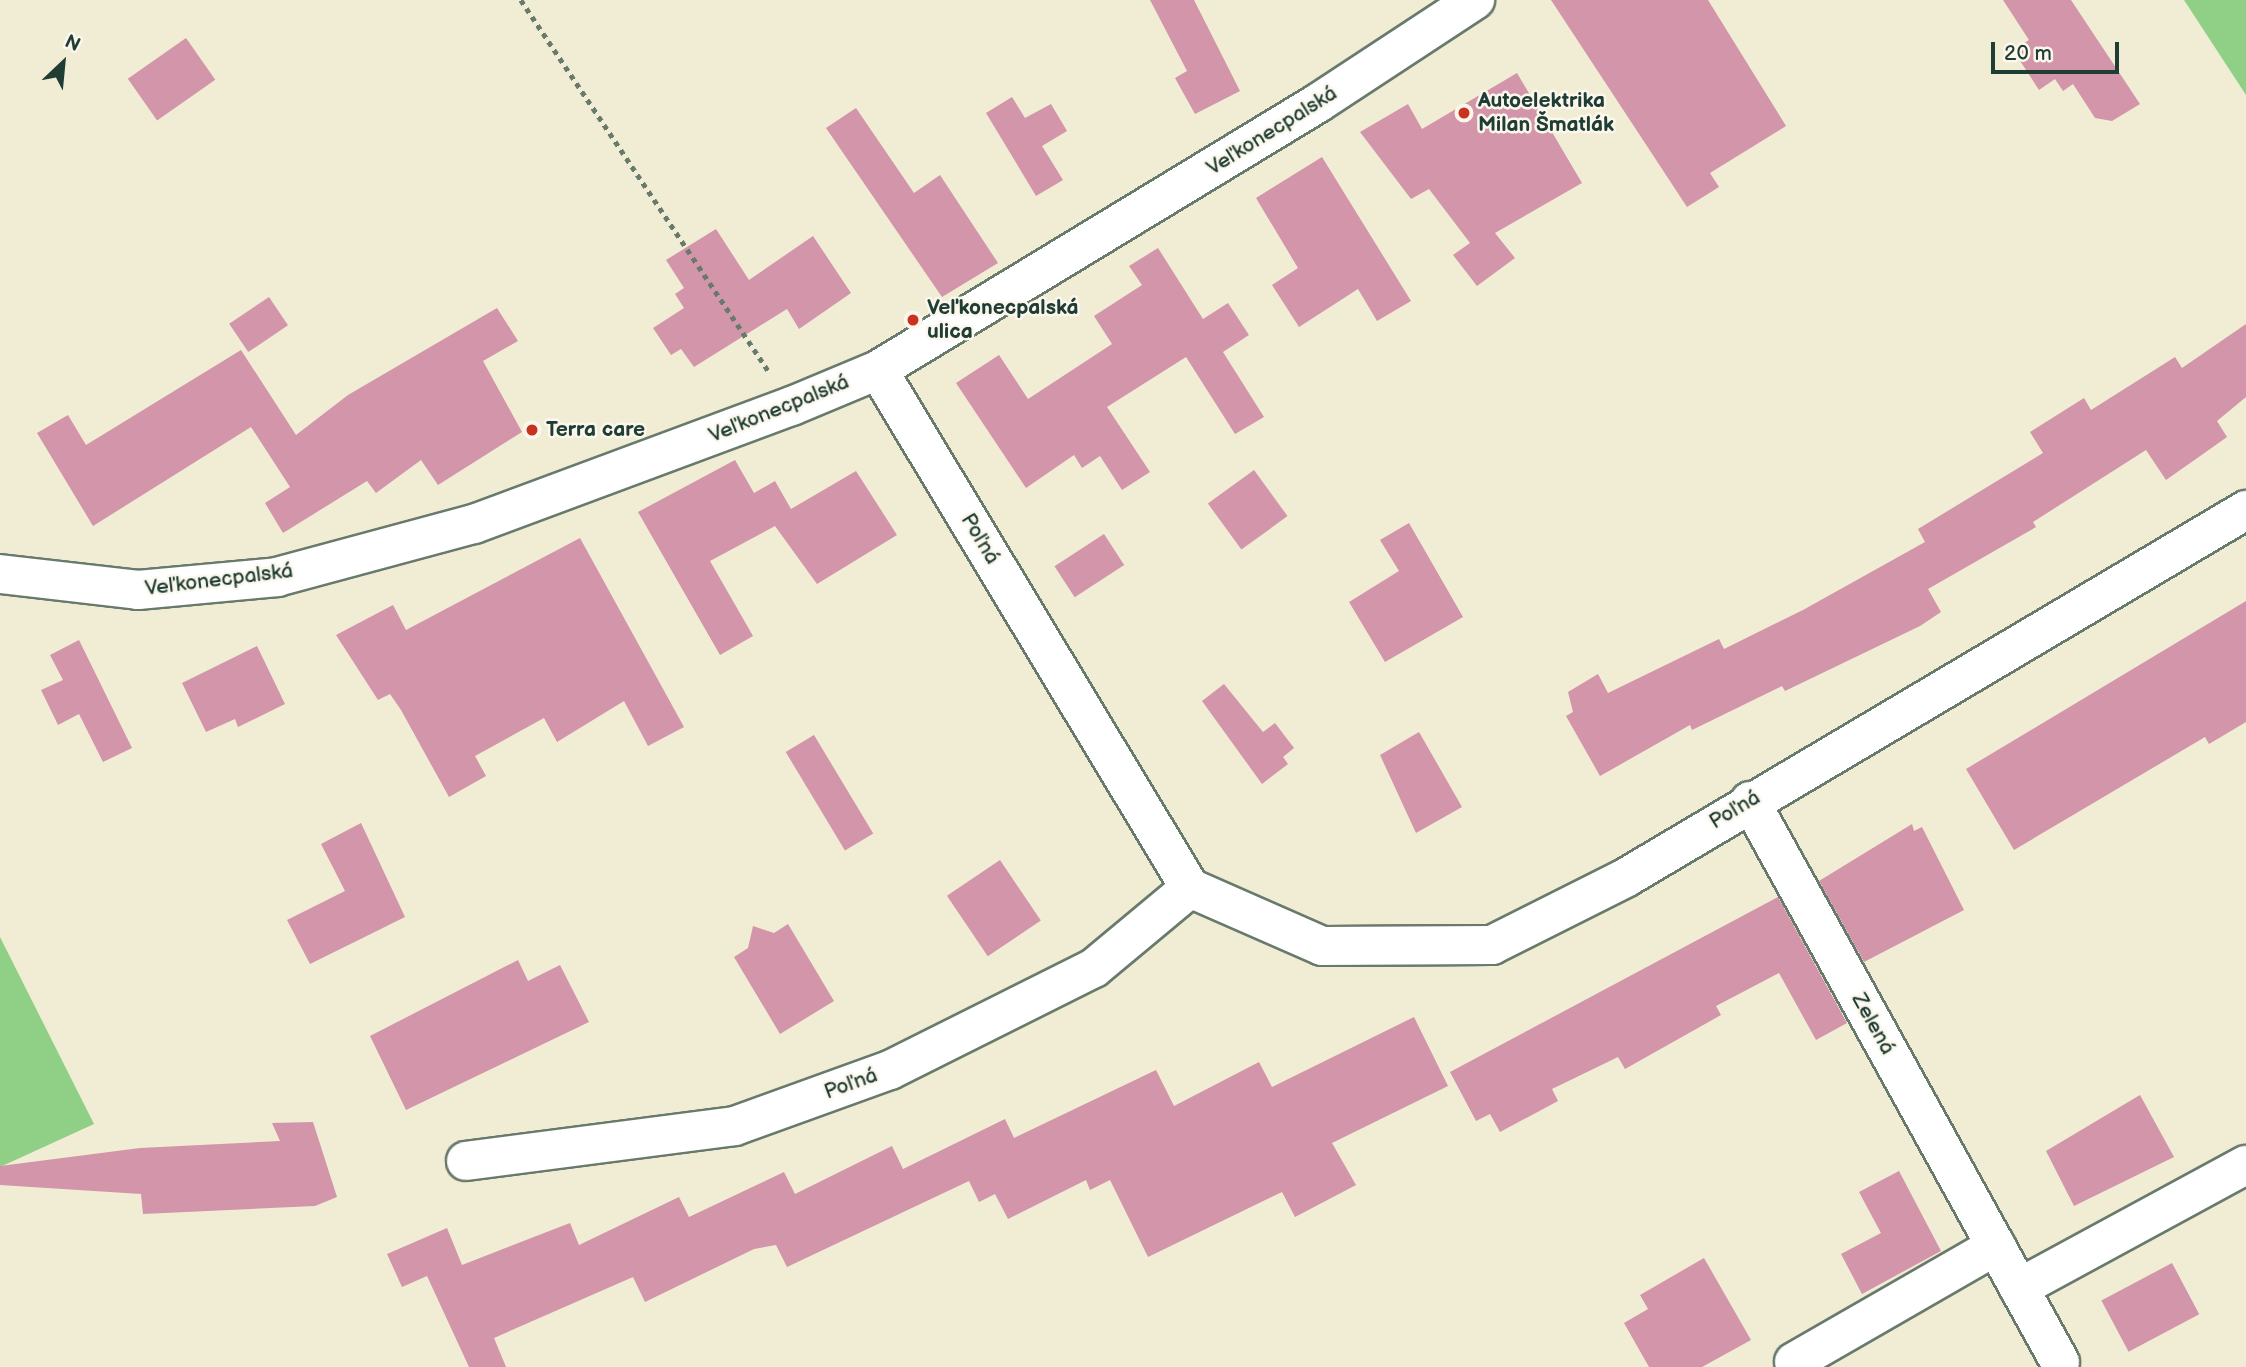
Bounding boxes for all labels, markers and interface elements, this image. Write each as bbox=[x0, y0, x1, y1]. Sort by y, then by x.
north arrow bbox=[28, 28, 98, 98]
scale bar bbox=[1994, 28, 2122, 72]
text: N bbox=[61, 30, 84, 57]
text: 20 m bbox=[2004, 41, 2052, 66]
street label: Veľkonecpalská bbox=[1202, 81, 1342, 181]
place label: Autoelektrika Milan Šmatlák bbox=[1478, 88, 1614, 138]
marker: Autoelektrika Milan Šmatlák bbox=[1456, 105, 1472, 121]
place label: Veľkonecpalská ulica bbox=[927, 295, 1079, 345]
marker: Veľkonecpalská ulica bbox=[905, 312, 921, 328]
street label: Veľkonecpalská bbox=[705, 369, 853, 449]
place label: Terra care bbox=[546, 417, 645, 443]
marker: Terra care bbox=[524, 422, 540, 438]
street label: Poľná bbox=[955, 509, 1005, 569]
street label: Veľkonecpalská bbox=[144, 558, 294, 602]
street label: Poľná bbox=[1705, 785, 1765, 835]
street label: Zelená bbox=[1846, 989, 1900, 1059]
street label: Poľná bbox=[821, 1063, 881, 1105]

